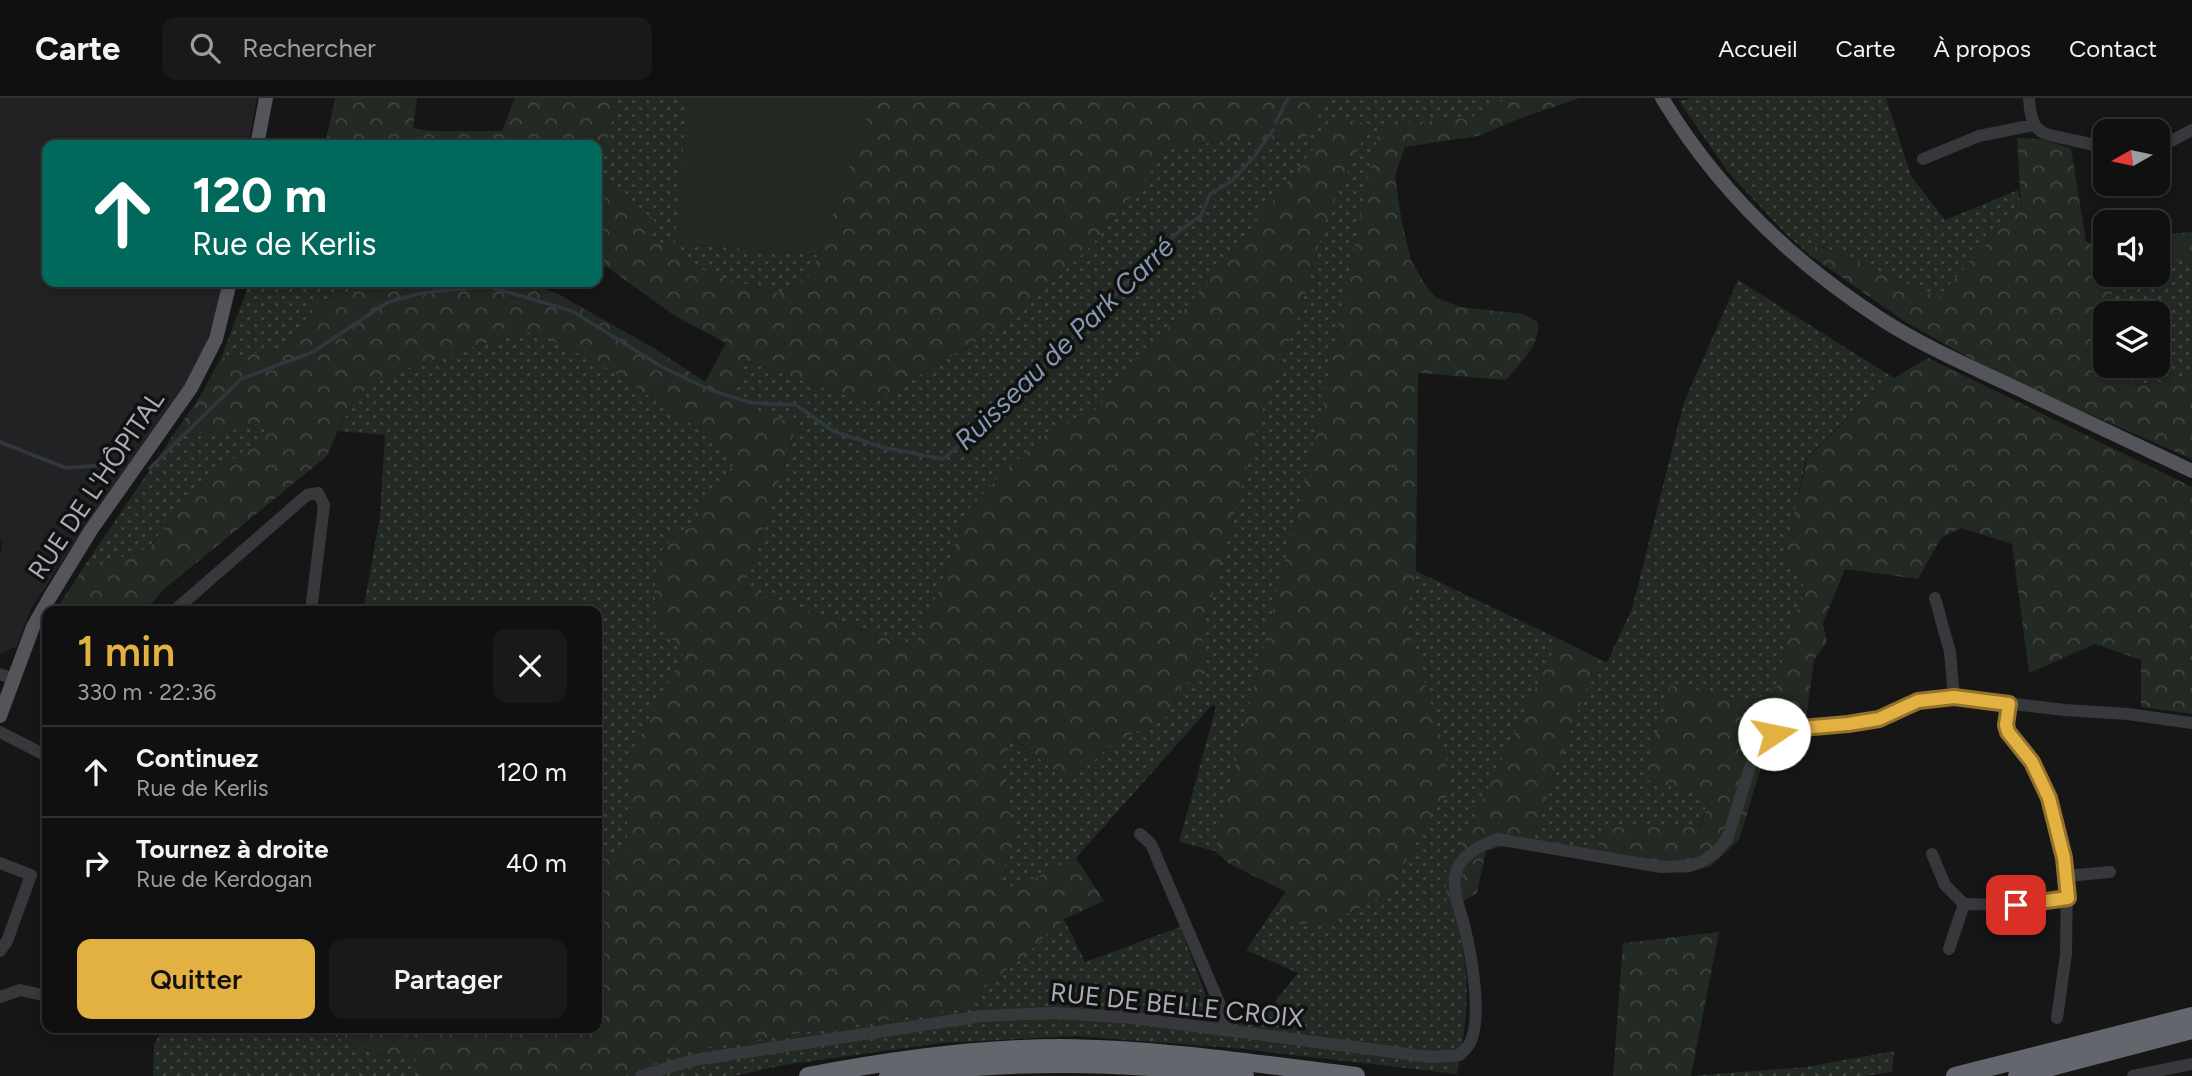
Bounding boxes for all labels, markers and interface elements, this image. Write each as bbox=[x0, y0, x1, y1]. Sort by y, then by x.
search box bbox=[162, 17, 652, 80]
text: Carte bbox=[35, 29, 120, 68]
icon: search bbox=[186, 29, 224, 67]
text: Rechercher bbox=[242, 32, 376, 64]
text: Accueil bbox=[1718, 34, 1798, 63]
text: Carte bbox=[1836, 34, 1895, 63]
text: À propos bbox=[1933, 34, 2031, 63]
text: Contact bbox=[2069, 34, 2157, 63]
north arrow bbox=[2093, 119, 2170, 196]
map controls bbox=[2093, 119, 2170, 378]
text: 120 m bbox=[192, 165, 327, 224]
icon: ahead bbox=[77, 168, 168, 259]
button: sound bbox=[2093, 210, 2170, 287]
text: Rue de Kerlis bbox=[192, 225, 376, 263]
water label: Ruisseau de Park Carré bbox=[947, 229, 1181, 457]
button: layers bbox=[2093, 301, 2170, 378]
street label: RUE DE L'HÔPITAL bbox=[21, 384, 171, 585]
text: 1 min bbox=[77, 626, 175, 677]
button: close bbox=[493, 629, 567, 703]
text: 330 m · 22:36 bbox=[77, 678, 216, 706]
position arrow bbox=[1737, 697, 1811, 771]
text: Continuez bbox=[136, 742, 258, 774]
icon: ahead bbox=[77, 753, 115, 791]
text: 120 m bbox=[497, 756, 567, 788]
text: Rue de Kerlis bbox=[136, 774, 268, 802]
text: Tournez à droite bbox=[136, 833, 329, 865]
icon: right bbox=[77, 844, 115, 882]
text: 40 m bbox=[506, 847, 567, 879]
text: Rue de Kerdogan bbox=[136, 865, 312, 893]
pin bbox=[1986, 875, 2046, 935]
icon: arrive bbox=[1997, 886, 2035, 924]
button: Quitter bbox=[77, 939, 315, 1019]
button: Partager bbox=[329, 939, 567, 1019]
street label: RUE DE BELLE CROIX bbox=[1049, 976, 1305, 1034]

